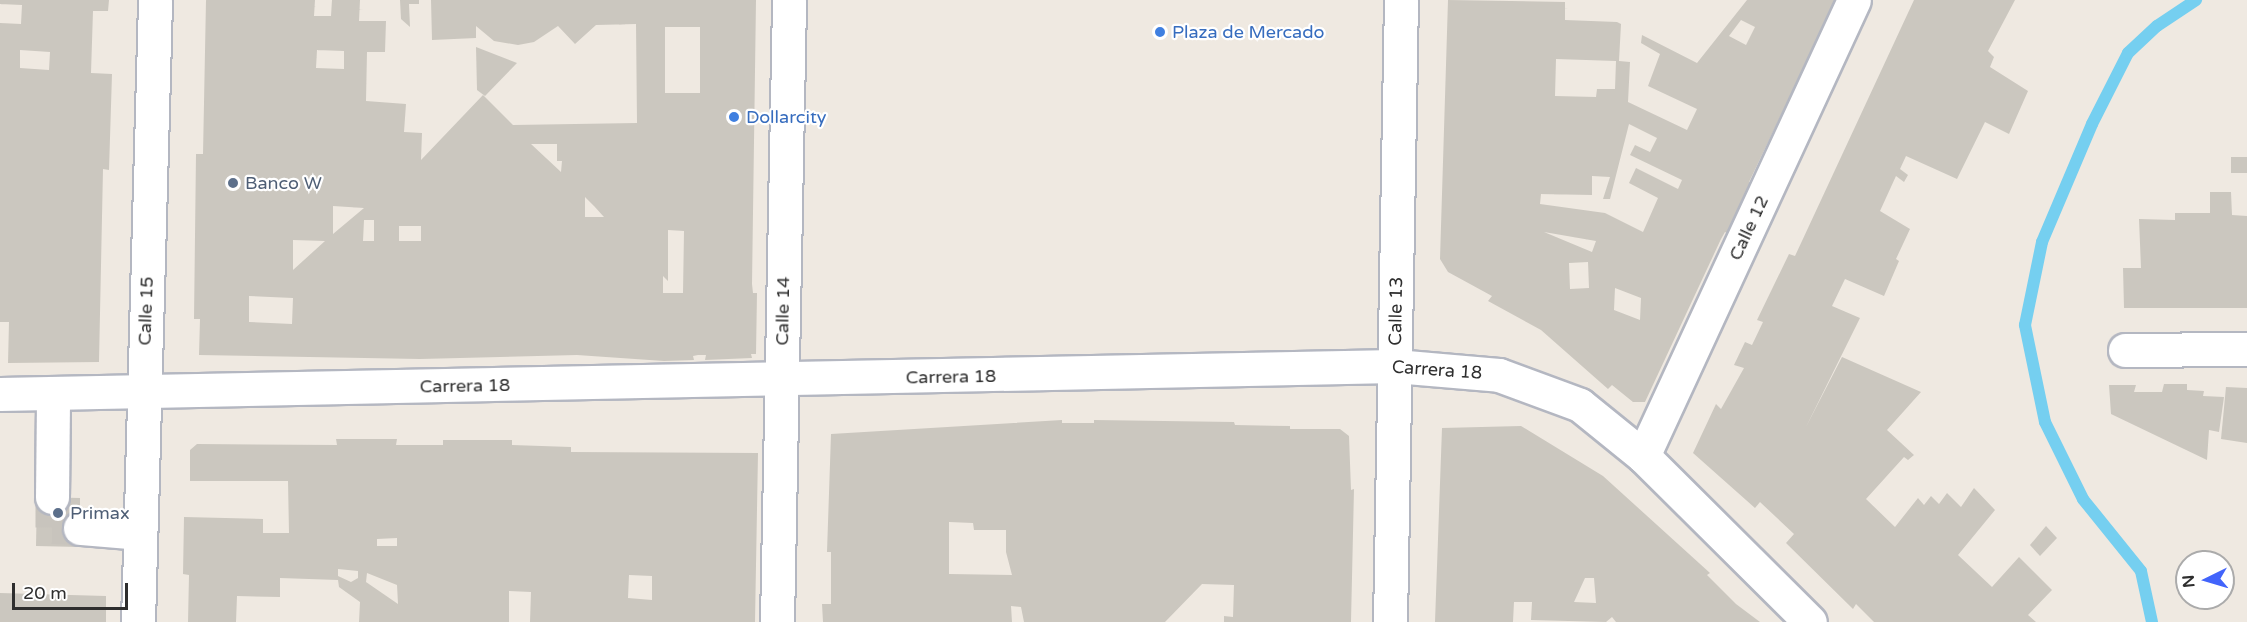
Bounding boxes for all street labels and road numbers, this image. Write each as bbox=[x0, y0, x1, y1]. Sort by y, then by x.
street label: Calle 12 bbox=[1725, 192, 1773, 264]
street label: Calle 15 bbox=[134, 276, 158, 346]
street label: Calle 14 bbox=[772, 276, 794, 346]
street label: Calle 13 bbox=[1385, 276, 1407, 346]
street label: Carrera 18 bbox=[1391, 356, 1483, 384]
street label: Carrera 18 bbox=[906, 365, 996, 389]
street label: Carrera 18 bbox=[420, 374, 510, 398]

